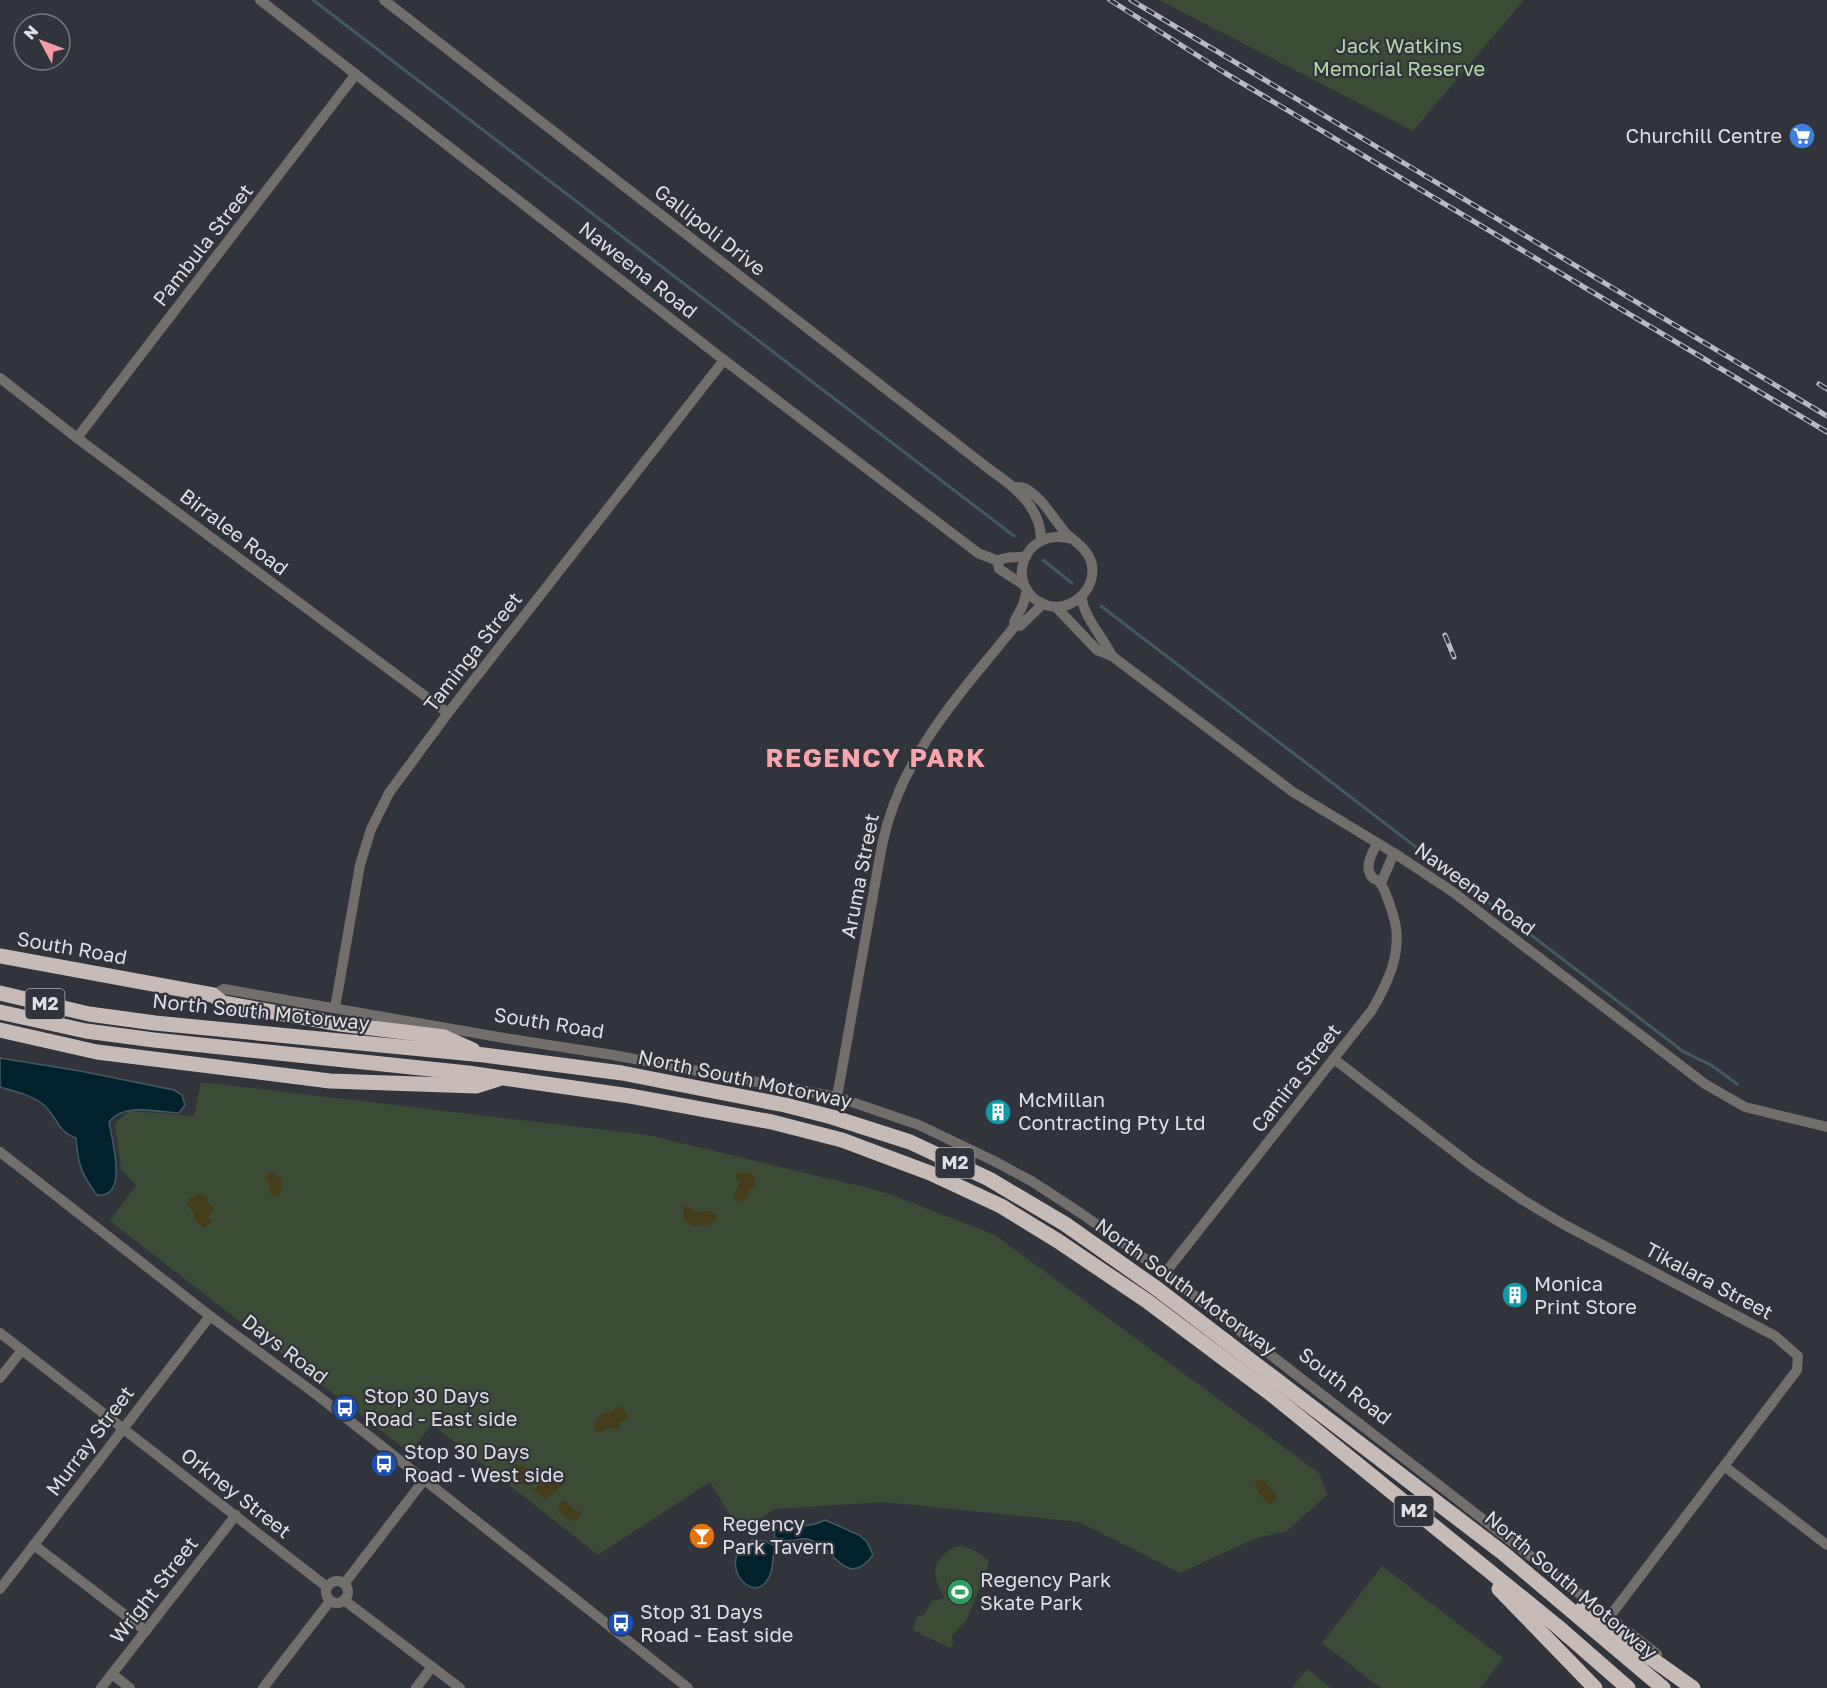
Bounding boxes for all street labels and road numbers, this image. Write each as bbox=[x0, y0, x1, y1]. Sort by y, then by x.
street label: Gallipoli Drive bbox=[650, 178, 771, 280]
street label: Pambula Street bbox=[147, 179, 257, 310]
street label: Naweena Road bbox=[575, 216, 702, 323]
street label: Birralee Road bbox=[176, 483, 293, 580]
street label: Taminga Street bbox=[418, 587, 526, 716]
street label: Aruma Street bbox=[835, 811, 883, 940]
street label: Naweena Road bbox=[1411, 836, 1541, 940]
street label: South Road bbox=[15, 926, 129, 968]
street label: North South Motorway bbox=[151, 988, 371, 1034]
road number: M2 bbox=[26, 989, 64, 1019]
street label: South Road bbox=[492, 1001, 606, 1043]
street label: Camira Street bbox=[1245, 1018, 1345, 1136]
street label: North South Motorway bbox=[636, 1044, 854, 1112]
road number: M2 bbox=[936, 1148, 974, 1178]
street label: North South Motorway bbox=[1091, 1212, 1282, 1360]
street label: Tikalara Street bbox=[1642, 1236, 1777, 1324]
street label: Days Road bbox=[238, 1308, 333, 1388]
street label: South Road bbox=[1294, 1342, 1397, 1429]
street label: Murray Street bbox=[40, 1381, 138, 1500]
street label: Orkney Street bbox=[177, 1442, 296, 1543]
road number: M2 bbox=[1394, 1496, 1434, 1526]
street label: North South Motorway bbox=[1480, 1505, 1663, 1664]
street label: Wright Street bbox=[104, 1531, 202, 1647]

